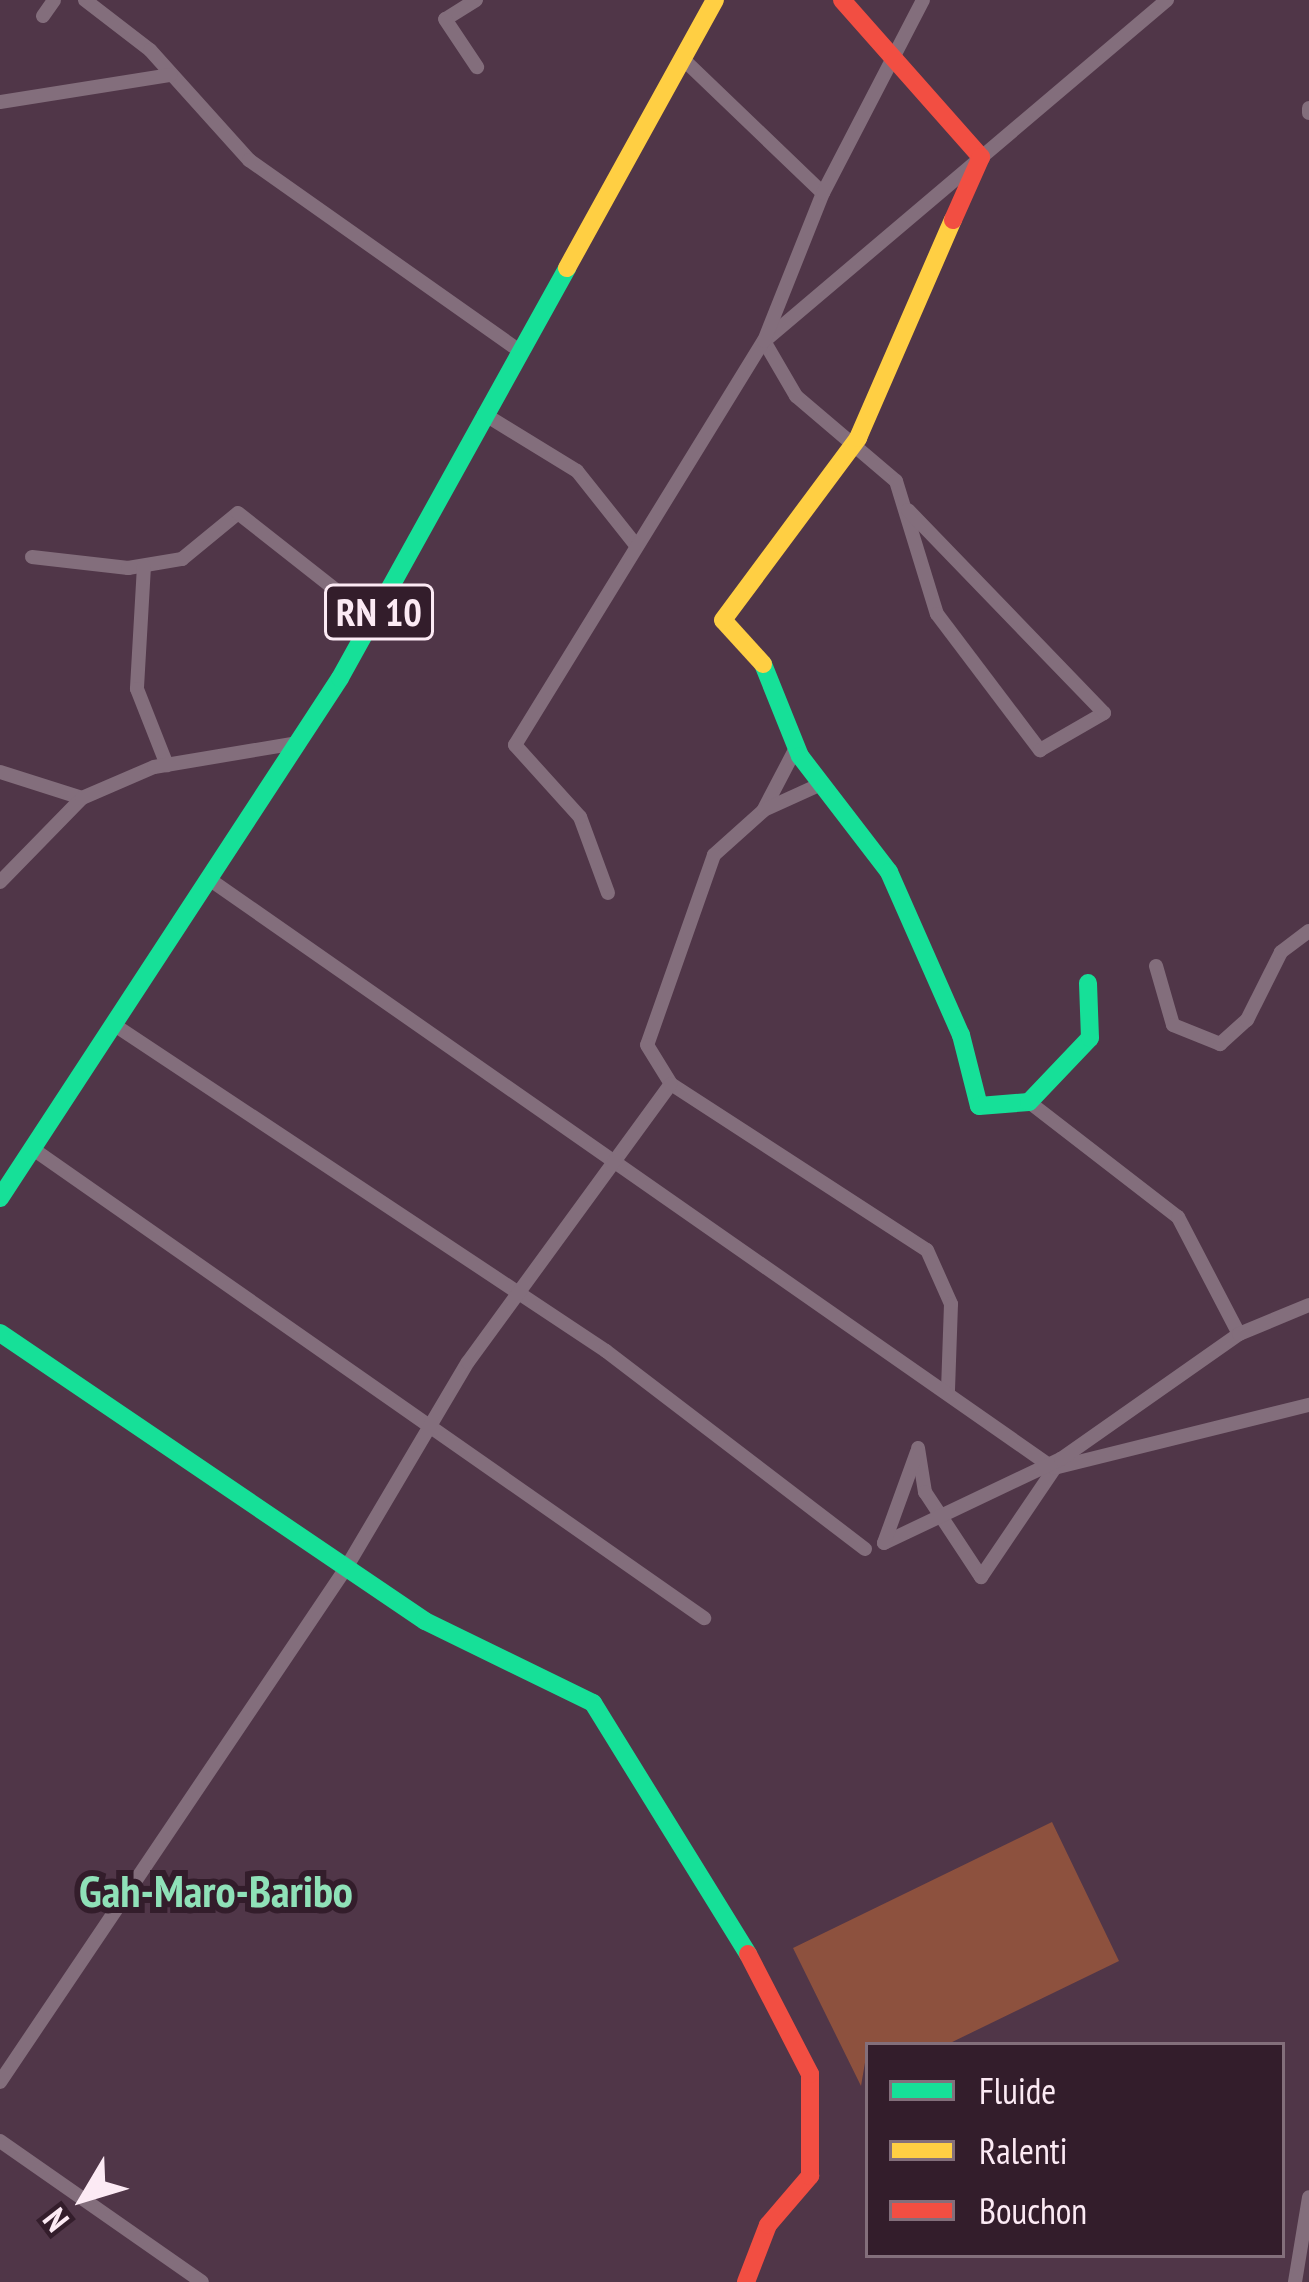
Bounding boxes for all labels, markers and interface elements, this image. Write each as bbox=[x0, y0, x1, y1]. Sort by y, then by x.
road number: RN 10 bbox=[322, 579, 436, 645]
district label: Gah-Maro-Baribo bbox=[79, 1864, 353, 1918]
legend bbox=[865, 2042, 1285, 2258]
text: Fluide bbox=[979, 2067, 1056, 2114]
text: Ralenti bbox=[979, 2127, 1067, 2174]
north arrow bbox=[24, 2138, 144, 2258]
text: Bouchon bbox=[979, 2187, 1087, 2234]
text: N bbox=[33, 2200, 78, 2241]

